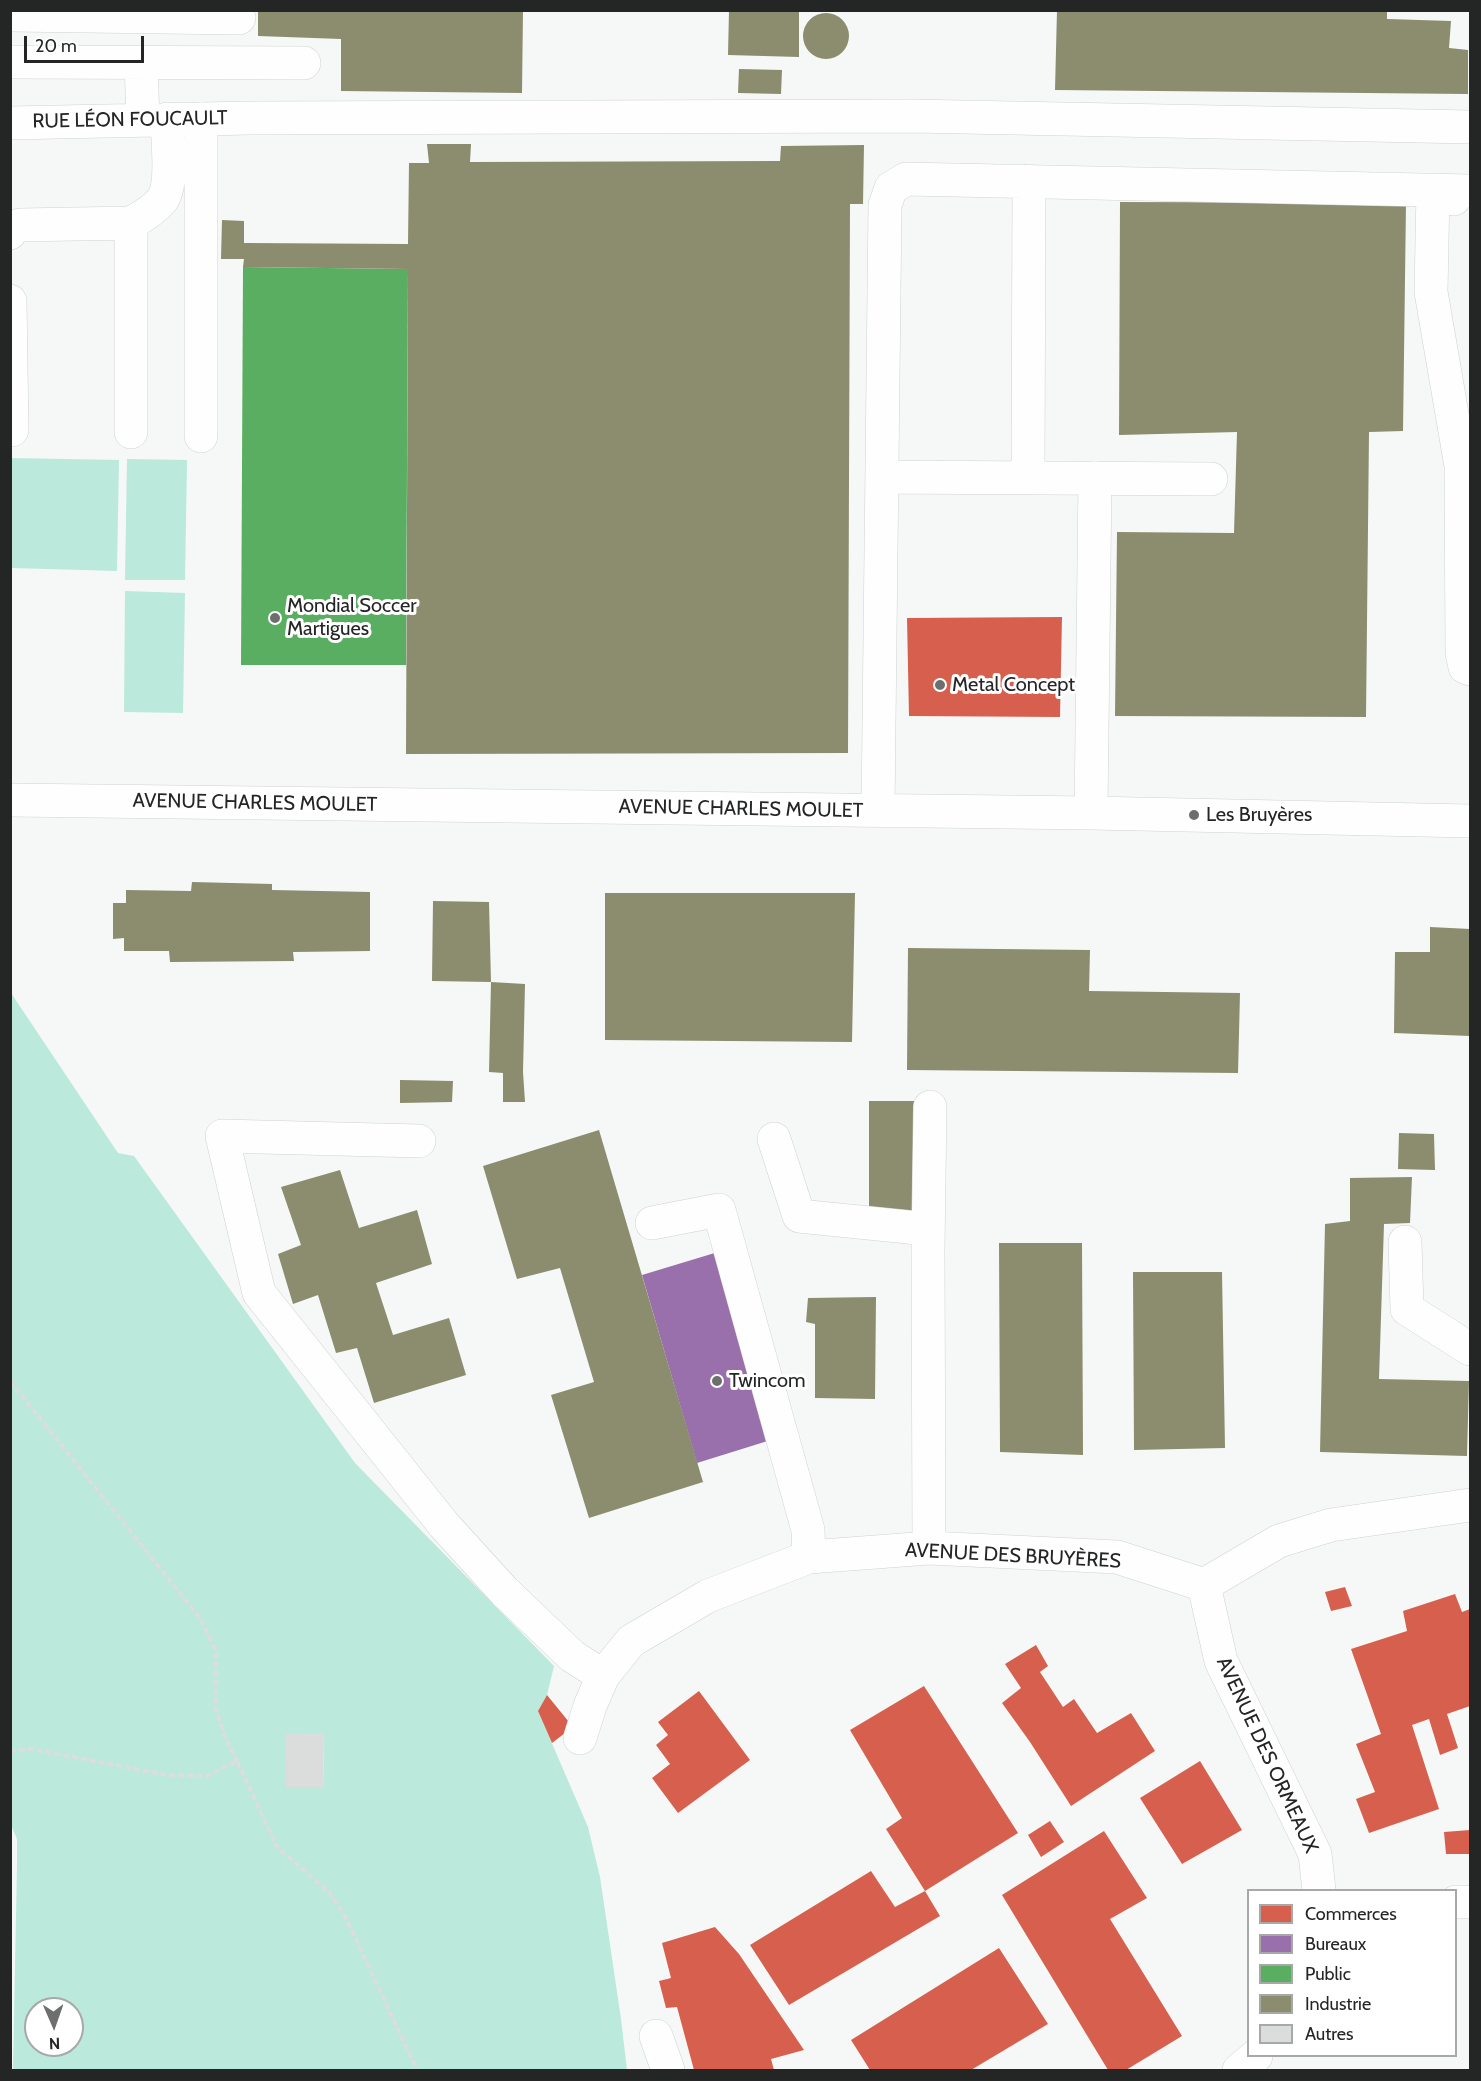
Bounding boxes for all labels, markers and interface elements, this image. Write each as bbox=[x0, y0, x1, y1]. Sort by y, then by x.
scale bar bbox=[27, 24, 147, 62]
text: 20 m bbox=[35, 35, 77, 57]
street label: RUE LÉON FOUCAULT bbox=[32, 106, 228, 134]
place label: Mondial Soccer Martigues bbox=[287, 594, 416, 641]
marker: Mondial Soccer Martigues bbox=[268, 611, 282, 625]
place label: Metal Concept bbox=[952, 673, 1075, 697]
marker: Metal Concept bbox=[933, 678, 947, 692]
street label: AVENUE CHARLES MOULET bbox=[132, 789, 378, 817]
street label: AVENUE CHARLES MOULET bbox=[618, 795, 864, 823]
place label: Les Bruyères bbox=[1206, 803, 1312, 827]
marker: Les Bruyères bbox=[1187, 808, 1201, 822]
place label: Twincom bbox=[729, 1369, 806, 1393]
marker: Twincom bbox=[710, 1374, 724, 1388]
street label: AVENUE DES BRUYÈRES bbox=[904, 1538, 1122, 1574]
street label: AVENUE DES ORMEAUX bbox=[1211, 1653, 1323, 1857]
legend bbox=[1247, 1889, 1457, 2057]
text: Commerces bbox=[1305, 1903, 1397, 1925]
text: Bureaux bbox=[1305, 1933, 1366, 1955]
text: Public bbox=[1305, 1963, 1351, 1985]
text: Industrie bbox=[1305, 1993, 1371, 2015]
north arrow bbox=[24, 1997, 84, 2057]
text: Autres bbox=[1305, 2023, 1354, 2045]
text: N bbox=[49, 2034, 61, 2053]

